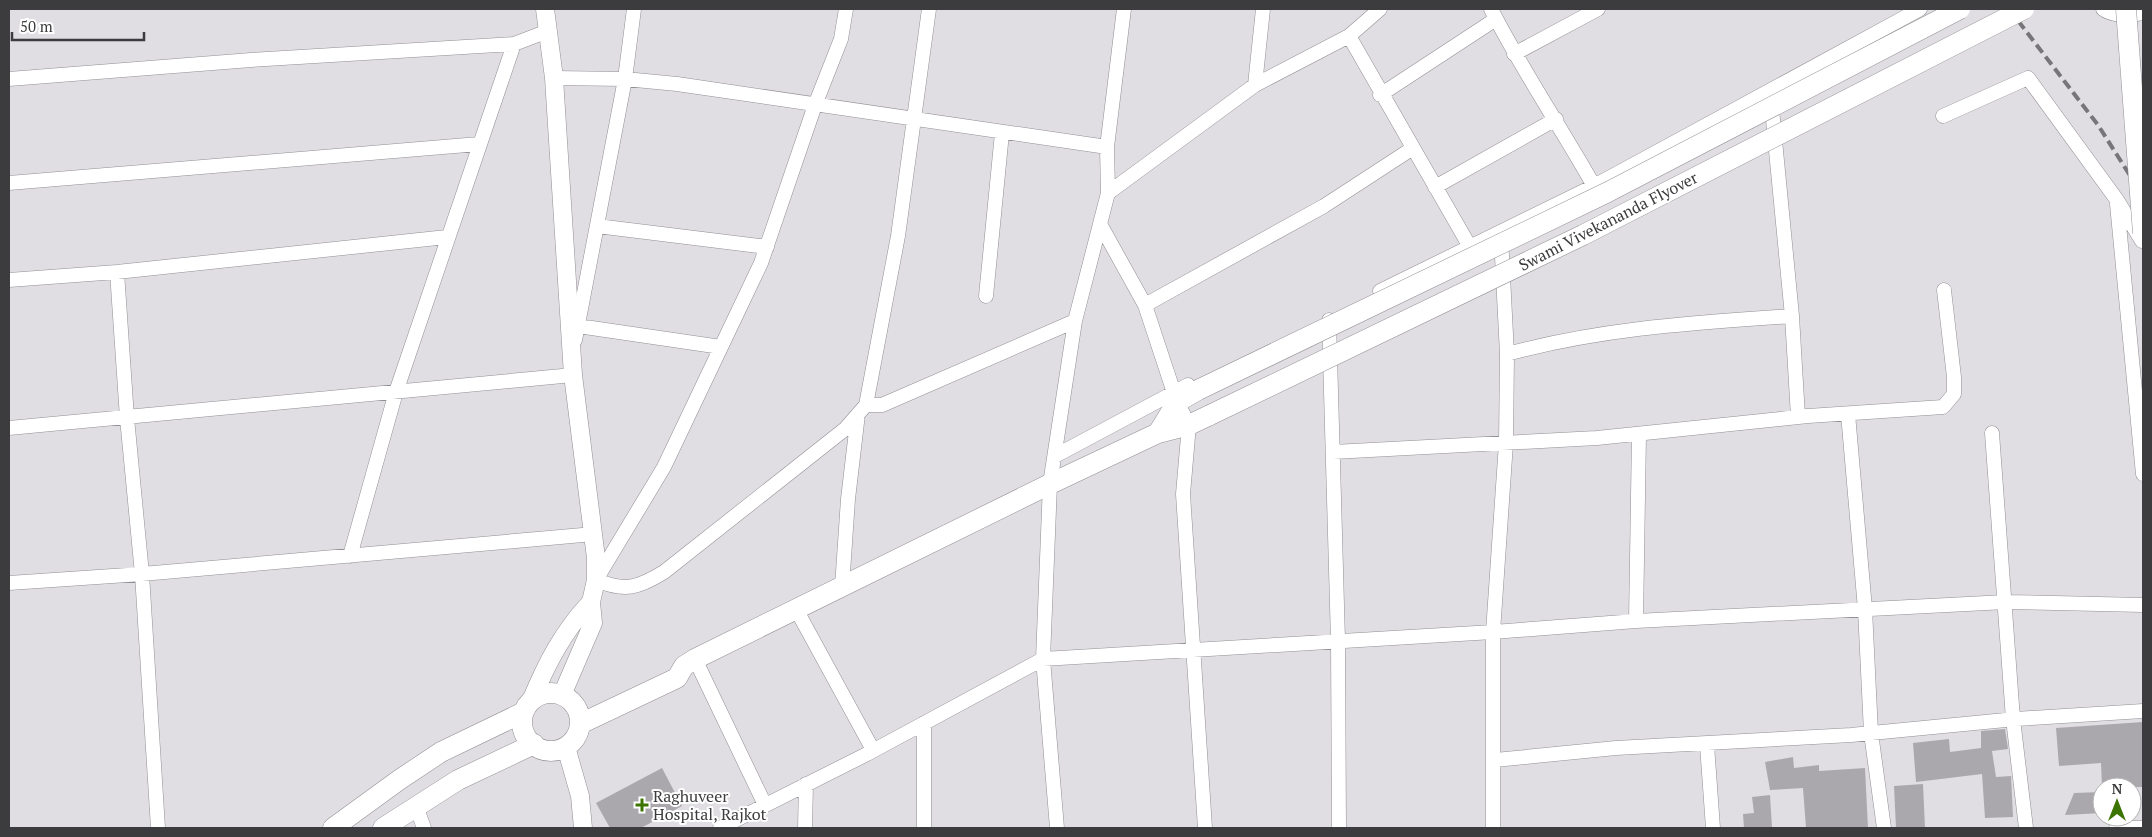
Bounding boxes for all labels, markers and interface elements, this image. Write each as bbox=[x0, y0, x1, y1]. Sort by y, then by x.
scale bar bbox=[12, 10, 145, 42]
text: 50 m bbox=[20, 16, 53, 36]
street label: Swami Vivekananda Flyover bbox=[1515, 166, 1702, 276]
north arrow bbox=[2092, 777, 2142, 827]
text: N bbox=[2112, 779, 2123, 798]
place label: Raghuveer Hospital, Rajkot bbox=[653, 785, 767, 825]
marker: Raghuveer Hospital, Rajkot bbox=[635, 798, 649, 812]

